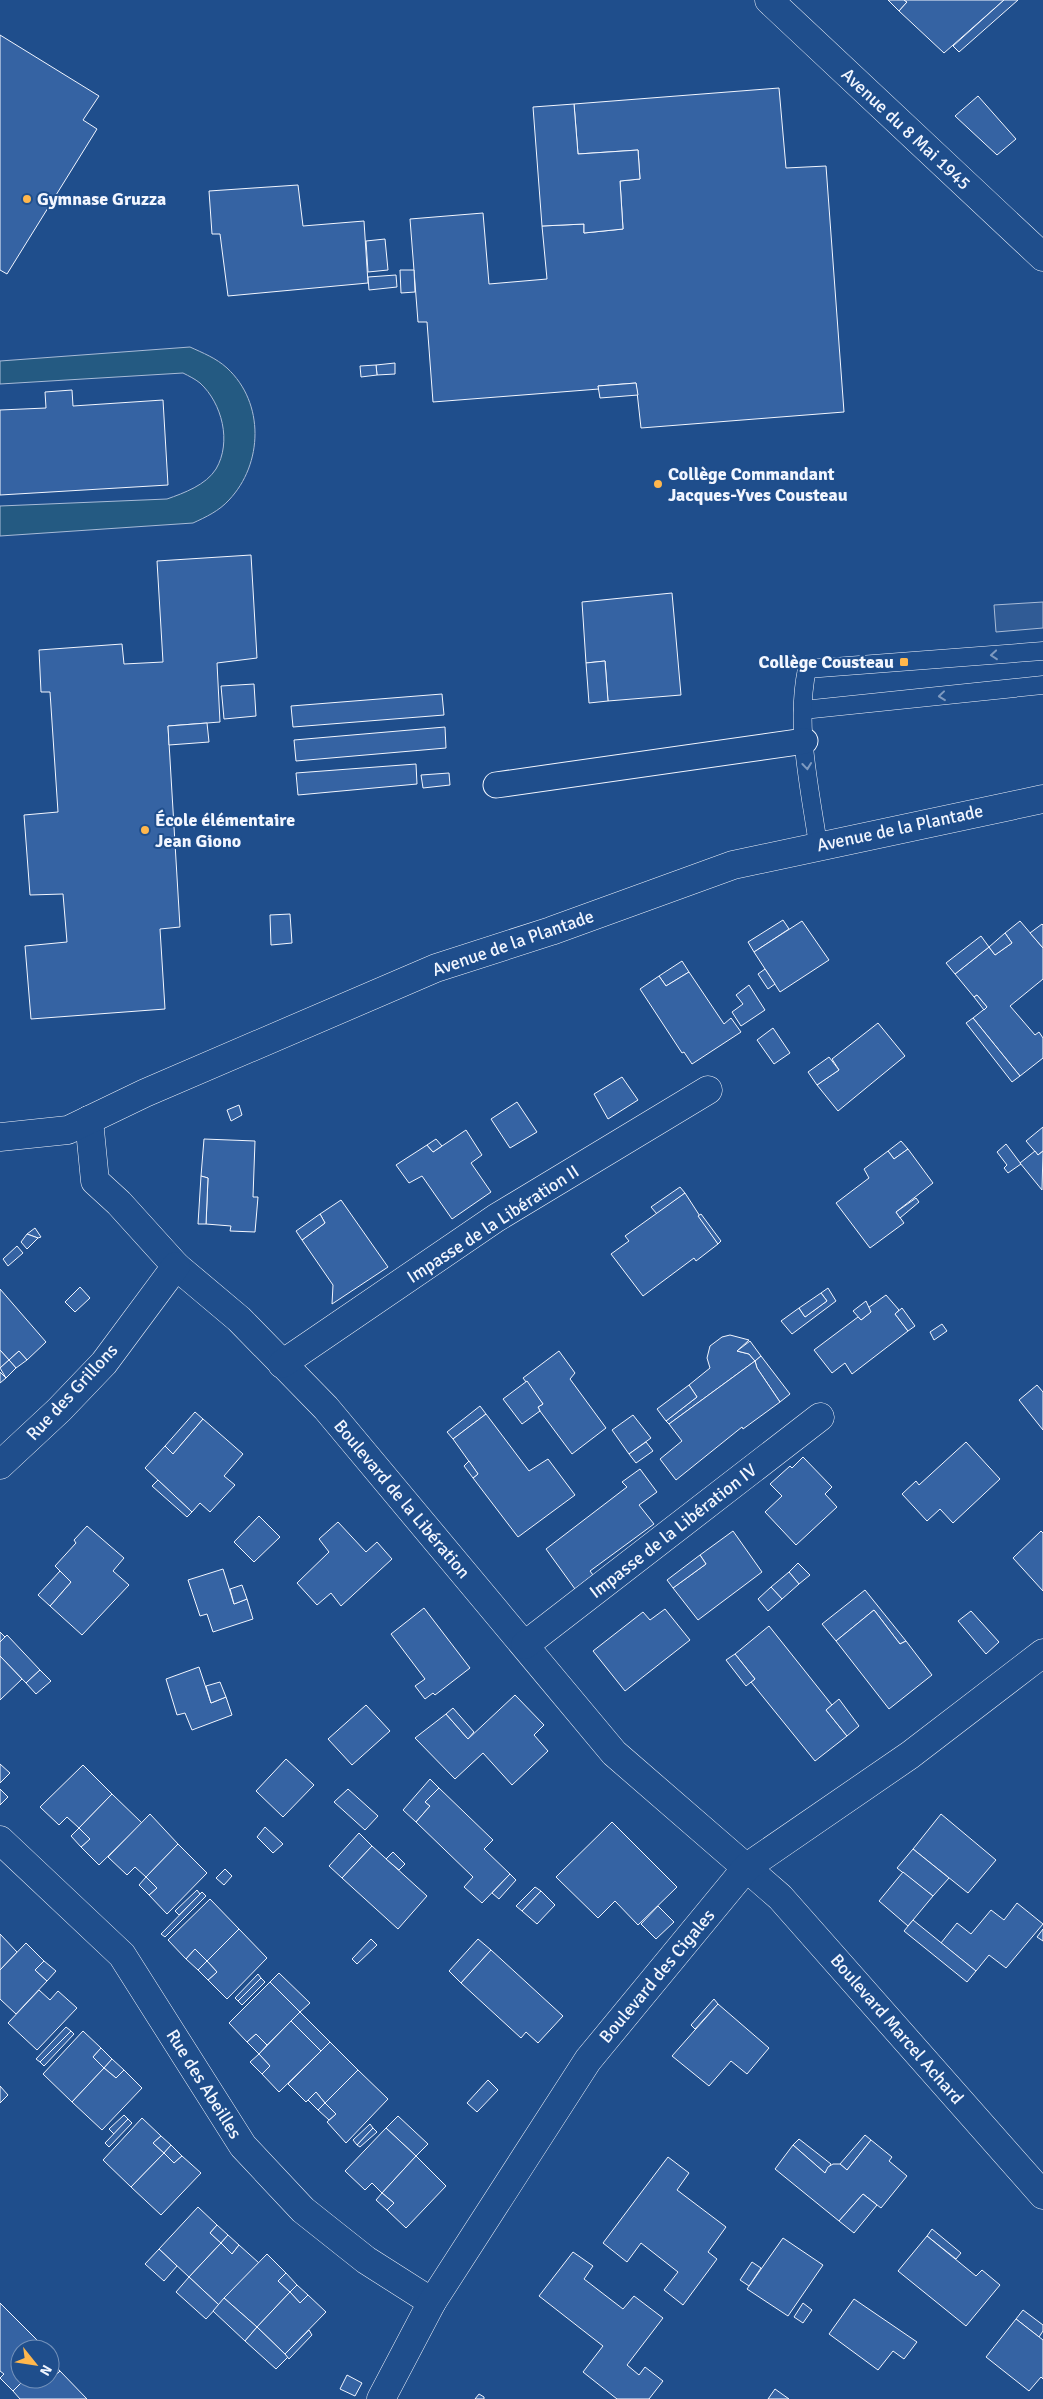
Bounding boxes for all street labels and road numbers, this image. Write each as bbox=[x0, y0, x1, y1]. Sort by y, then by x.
street label: Avenue du 8 Mai 1945 bbox=[837, 63, 975, 195]
street label: Avenue de la Plantade bbox=[815, 800, 985, 856]
street label: Avenue de la Plantade bbox=[429, 905, 597, 981]
street label: Impasse de la Libération II bbox=[403, 1160, 583, 1288]
street label: Rue des Grillons bbox=[22, 1339, 122, 1445]
street label: Boulevard de la Libération bbox=[329, 1415, 475, 1583]
street label: Impasse de la Libération IV bbox=[585, 1459, 761, 1603]
street label: Boulevard des Cigales bbox=[595, 1904, 719, 2047]
street label: Boulevard Marcel Achard bbox=[826, 1949, 968, 2109]
street label: Rue des Abeilles bbox=[162, 2025, 247, 2143]

